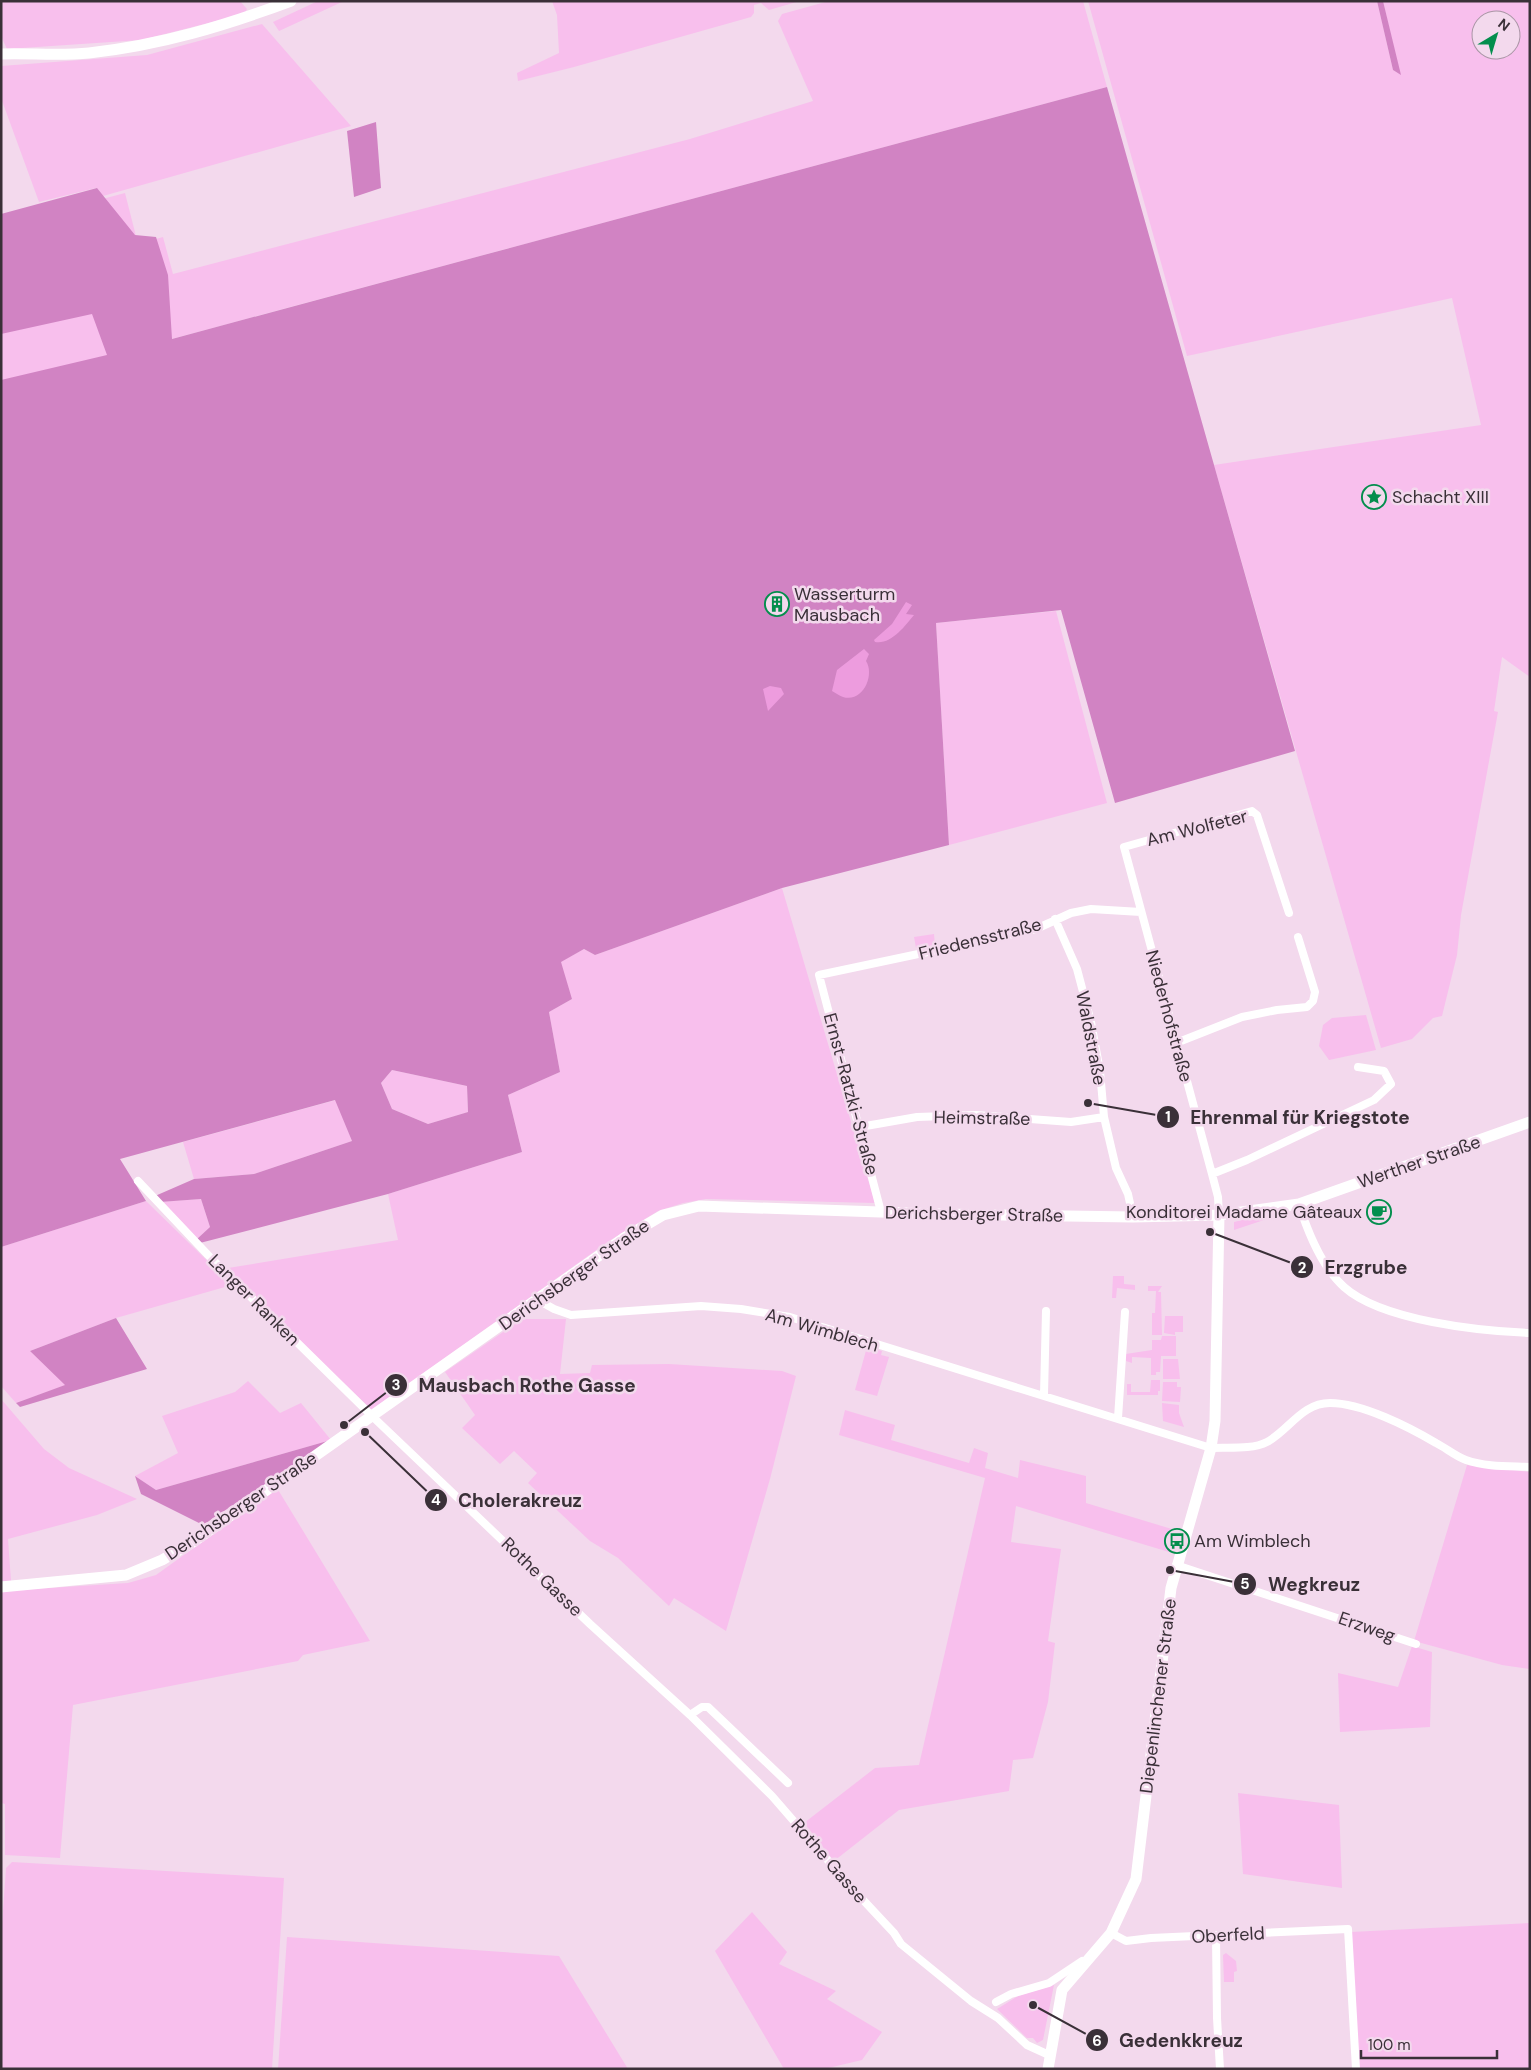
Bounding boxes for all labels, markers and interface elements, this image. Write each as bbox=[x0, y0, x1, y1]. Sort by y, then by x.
north arrow bbox=[1471, 10, 1521, 60]
text: N bbox=[1494, 15, 1514, 35]
place icon: Schacht XIII bbox=[1361, 484, 1387, 510]
place label: Schacht XIII bbox=[1392, 485, 1489, 509]
place label: Wasserturm Mausbach bbox=[794, 582, 895, 627]
building icon: Wasserturm Mausbach bbox=[764, 591, 790, 617]
street label: Am Wolfeter bbox=[1144, 804, 1250, 852]
street label: Friedensstraße bbox=[916, 912, 1044, 966]
street label: Niederhofstraße bbox=[1140, 947, 1198, 1085]
street label: Waldstraße bbox=[1070, 989, 1112, 1087]
street label: Ernst-Ratzki-Straße bbox=[818, 1010, 884, 1178]
callout: Ehrenmal für Kriegstote bbox=[1155, 1100, 1420, 1134]
street label: Heimstraße bbox=[933, 1105, 1031, 1131]
text: Ehrenmal für Kriegstote bbox=[1190, 1105, 1410, 1130]
text: 1 bbox=[1165, 1107, 1171, 1127]
street label: Werther Straße bbox=[1354, 1130, 1484, 1194]
cafe icon: Konditorei Madame Gâteaux bbox=[1366, 1199, 1392, 1225]
street label: Derichsberger Straße bbox=[885, 1200, 1063, 1228]
place label: Konditorei Madame Gâteaux bbox=[1126, 1200, 1362, 1224]
street label: Derichsberger Straße bbox=[494, 1214, 654, 1336]
street label: Langer Ranken bbox=[203, 1249, 305, 1351]
callout: Erzgrube bbox=[1290, 1250, 1418, 1284]
text: Erzgrube bbox=[1325, 1255, 1407, 1280]
text: 2 bbox=[1298, 1258, 1307, 1278]
street label: Am Wimblech bbox=[763, 1302, 881, 1358]
callout: Mausbach Rothe Gasse bbox=[384, 1368, 646, 1402]
text: Mausbach Rothe Gasse bbox=[418, 1373, 636, 1398]
text: 3 bbox=[391, 1375, 401, 1395]
street label: Derichsberger Straße bbox=[160, 1446, 322, 1566]
callout: Cholerakreuz bbox=[423, 1483, 592, 1517]
text: Cholerakreuz bbox=[458, 1488, 582, 1513]
text: 4 bbox=[431, 1490, 441, 1510]
bus stop icon: Am Wimblech bbox=[1164, 1528, 1190, 1554]
place label: Am Wimblech bbox=[1194, 1529, 1311, 1553]
street label: Rothe Gasse bbox=[496, 1532, 588, 1622]
callout: Wegkreuz bbox=[1233, 1567, 1370, 1601]
text: Wegkreuz bbox=[1268, 1572, 1360, 1597]
text: 5 bbox=[1240, 1574, 1250, 1594]
street label: Diepenlinchener Straße bbox=[1134, 1597, 1182, 1795]
street label: Erzweg bbox=[1335, 1606, 1399, 1648]
street label: Rothe Gasse bbox=[786, 1814, 872, 1908]
street label: Oberfeld bbox=[1191, 1921, 1265, 1949]
callout: Gedenkkreuz bbox=[1084, 2023, 1253, 2057]
text: Gedenkkreuz bbox=[1119, 2028, 1243, 2053]
scale bar bbox=[1361, 2028, 1497, 2060]
text: 6 bbox=[1092, 2031, 1102, 2051]
text: 100 m bbox=[1368, 2035, 1411, 2055]

